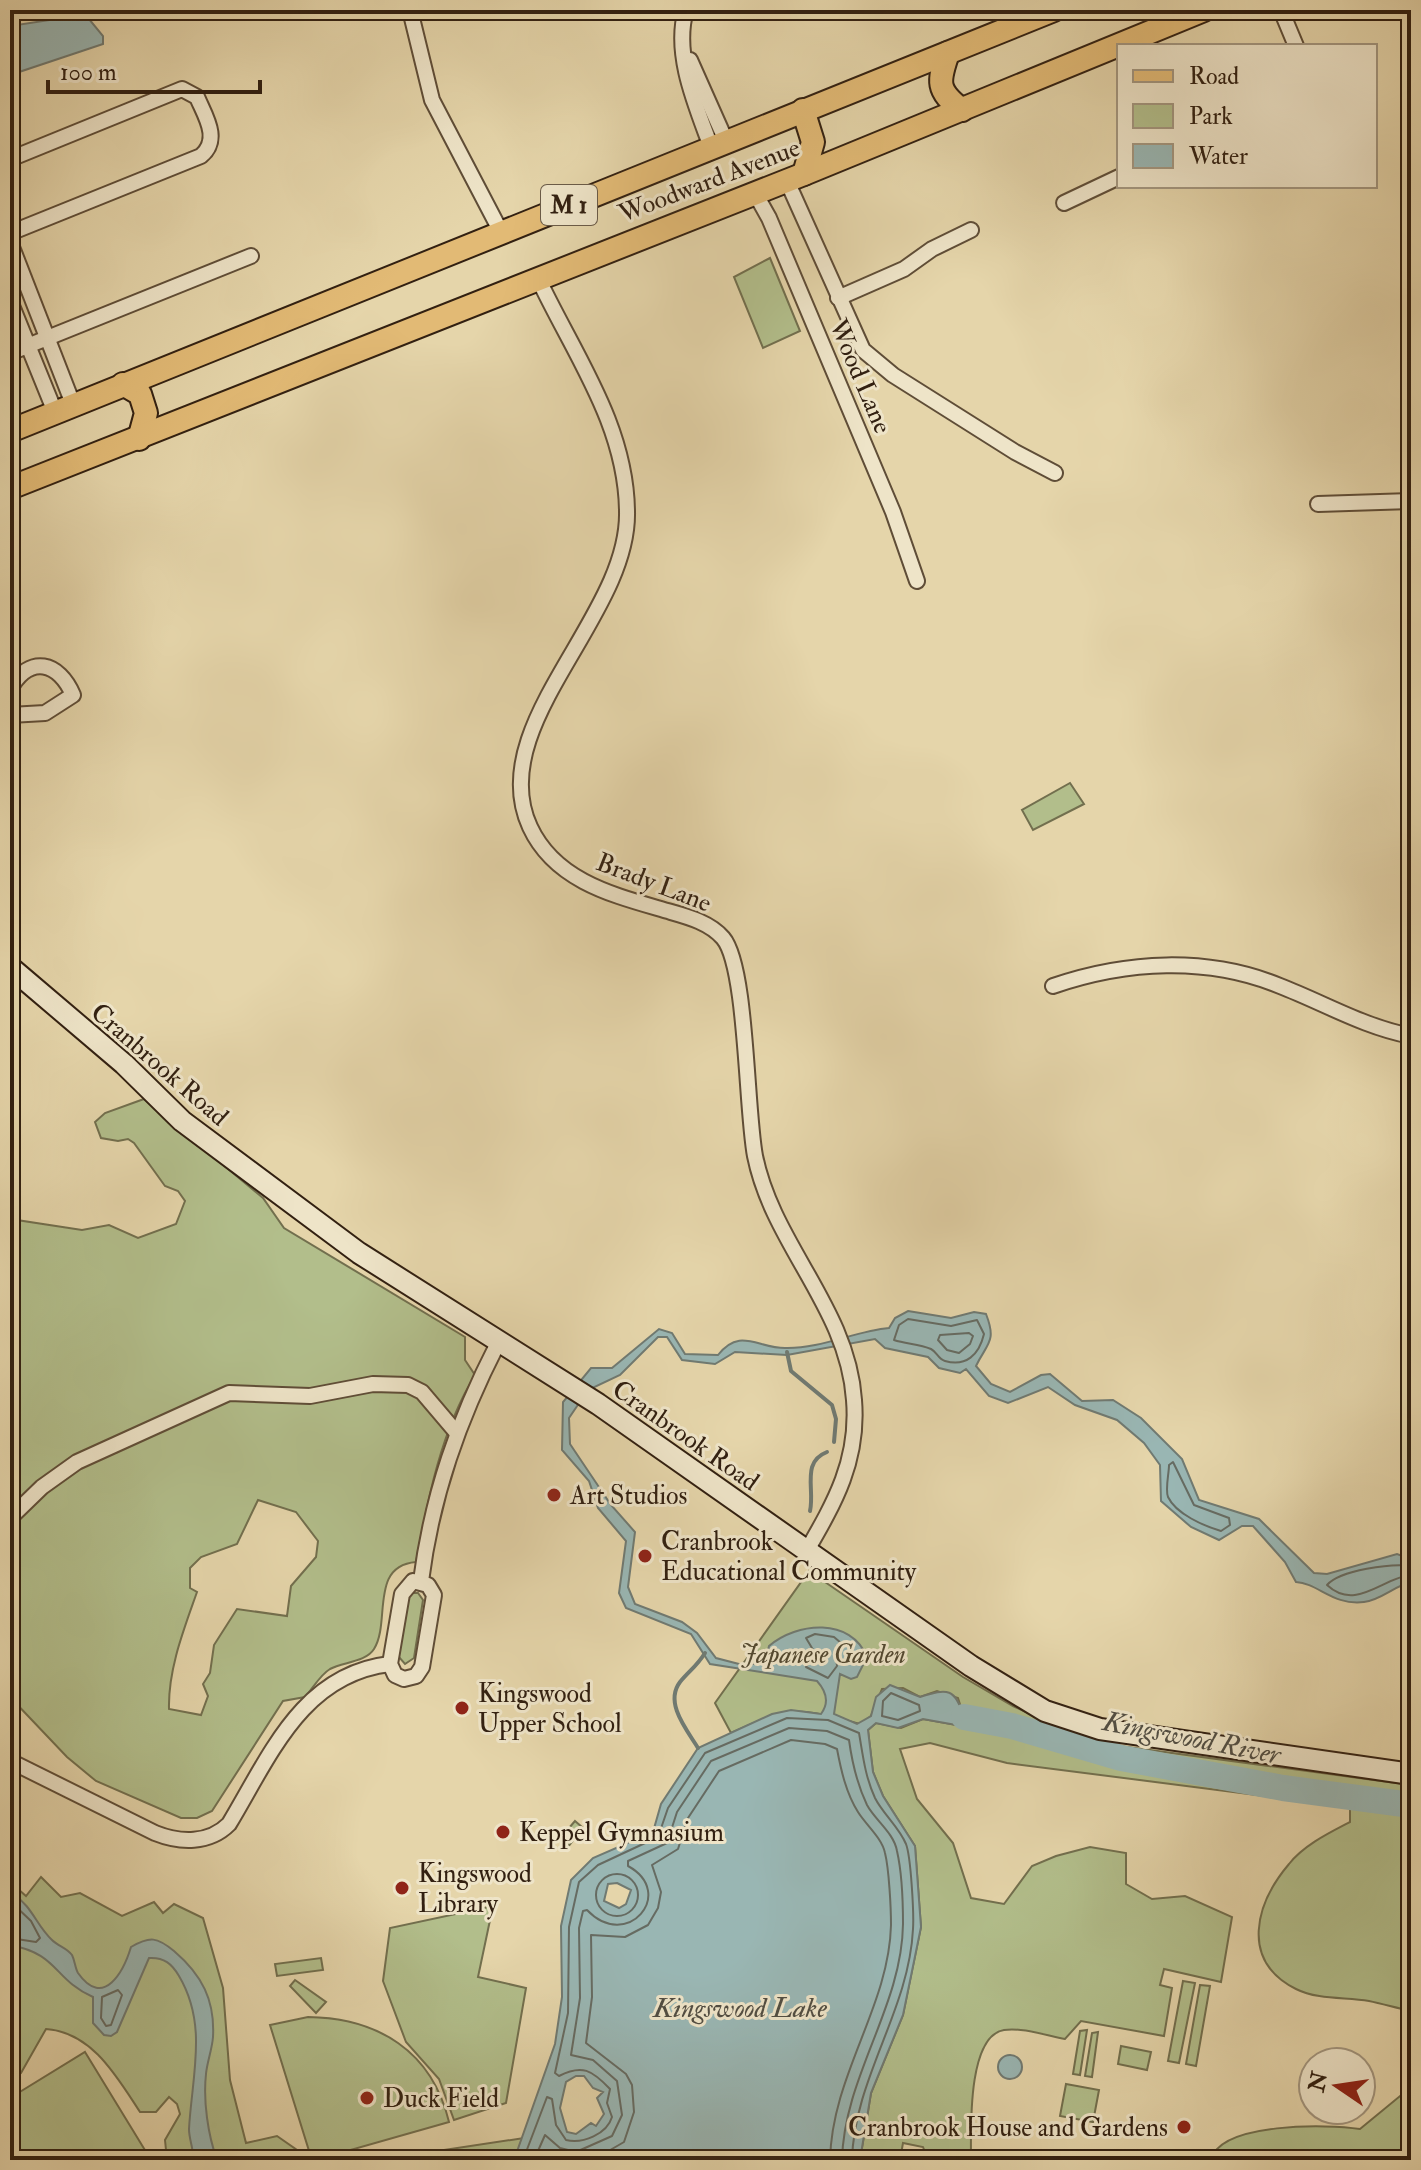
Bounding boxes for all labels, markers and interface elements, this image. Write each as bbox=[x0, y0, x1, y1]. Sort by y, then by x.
scale bar bbox=[48, 44, 260, 94]
legend bbox=[1117, 44, 1377, 188]
text: 100 m bbox=[60, 57, 117, 88]
text: Road bbox=[1189, 61, 1239, 92]
text: Park bbox=[1189, 101, 1233, 132]
street label: Woodward Avenue bbox=[613, 132, 805, 231]
text: Water bbox=[1188, 141, 1248, 172]
road number: M 1 bbox=[541, 185, 597, 225]
street label: Wood Lane bbox=[821, 313, 899, 439]
street label: Brady Lane bbox=[592, 846, 716, 920]
street label: Cranbrook Road bbox=[84, 996, 235, 1133]
street label: Cranbrook Road bbox=[606, 1373, 765, 1498]
place label: Art Studios bbox=[569, 1480, 688, 1512]
marker: Art Studios bbox=[545, 1486, 563, 1504]
place label: Cranbrook Educational Community bbox=[661, 1526, 917, 1588]
marker: Cranbrook Educational Community bbox=[636, 1547, 654, 1565]
park label: Japanese Garden bbox=[740, 1639, 906, 1671]
place label: Kingswood Upper School bbox=[478, 1678, 622, 1741]
marker: Kingswood Upper School bbox=[453, 1699, 471, 1717]
water label: Kingswood River bbox=[1098, 1704, 1285, 1773]
place label: Keppel Gymnasium bbox=[519, 1817, 724, 1850]
marker: Keppel Gymnasium bbox=[494, 1823, 512, 1841]
place label: Kingswood Library bbox=[418, 1858, 532, 1920]
marker: Kingswood Library bbox=[393, 1879, 411, 1897]
water label: Kingswood Lake bbox=[651, 1991, 827, 2026]
north arrow bbox=[1297, 2046, 1377, 2126]
text: N bbox=[1302, 2069, 1334, 2095]
place label: Duck Field bbox=[383, 2083, 499, 2115]
marker: Duck Field bbox=[358, 2089, 376, 2107]
place label: Cranbrook House and Gardens bbox=[848, 2112, 1168, 2144]
marker: Cranbrook House and Gardens bbox=[1175, 2118, 1193, 2136]

